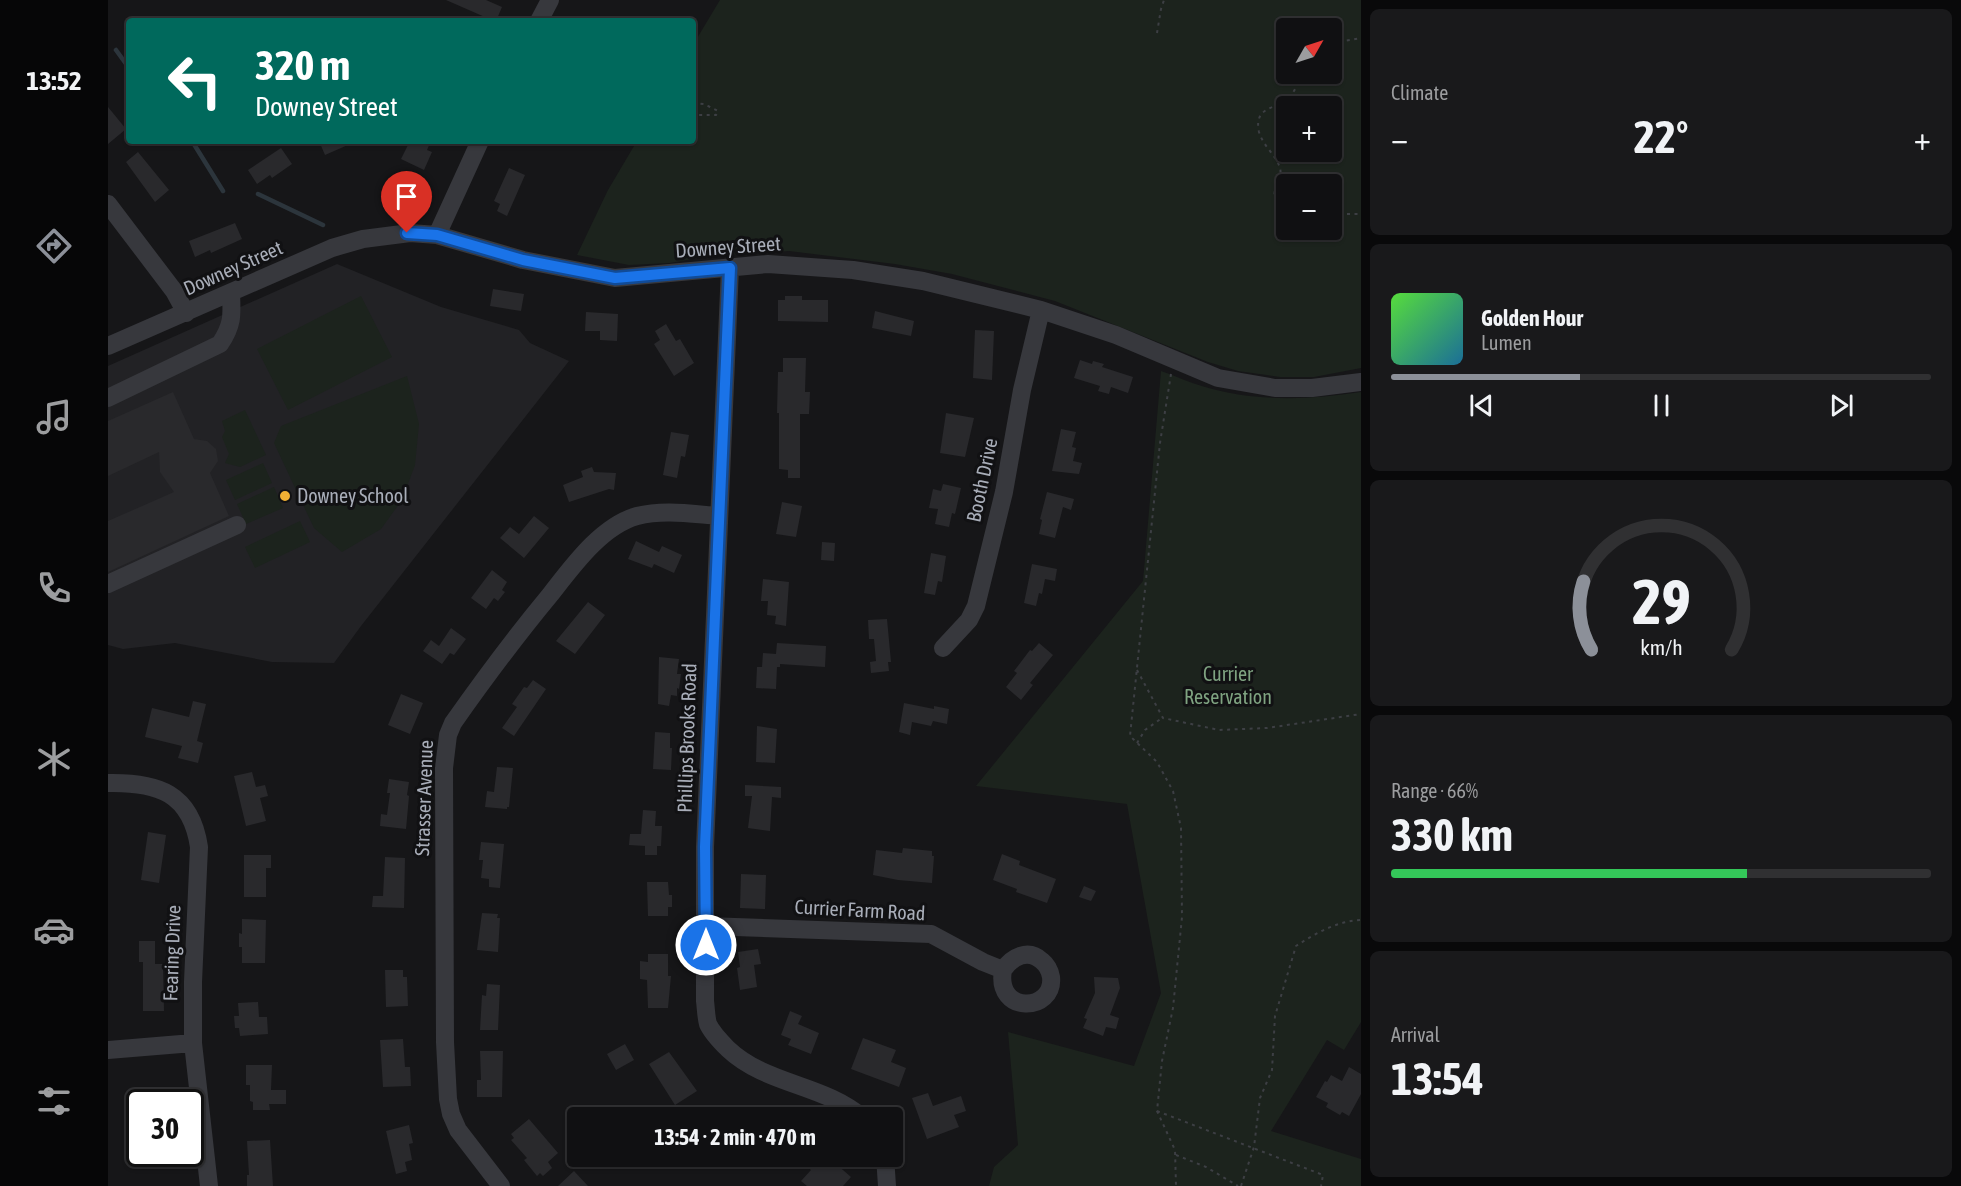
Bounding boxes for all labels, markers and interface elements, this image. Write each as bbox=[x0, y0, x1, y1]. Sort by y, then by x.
north arrow bbox=[1276, 18, 1342, 84]
map controls bbox=[1276, 18, 1342, 240]
text: 320 m bbox=[255, 41, 350, 89]
icon: left bbox=[156, 42, 234, 120]
text: 13:52 bbox=[26, 65, 82, 96]
text: Climate bbox=[1391, 81, 1448, 104]
text: Downey Street bbox=[255, 91, 398, 122]
button: + bbox=[1276, 96, 1342, 162]
text: 22° bbox=[1634, 111, 1688, 163]
text: − bbox=[1391, 119, 1408, 157]
text: + bbox=[1914, 119, 1931, 157]
pin bbox=[381, 171, 432, 233]
button: − bbox=[1276, 174, 1342, 240]
icon: arrive bbox=[390, 180, 423, 213]
icon: directions bbox=[33, 225, 75, 267]
street label: Downey Street bbox=[674, 231, 782, 262]
street label: Downey Street bbox=[180, 235, 286, 300]
text: Golden Hour bbox=[1481, 305, 1583, 331]
text: Lumen bbox=[1481, 331, 1532, 354]
icon: previous bbox=[1465, 389, 1498, 422]
icon: pause bbox=[1645, 389, 1678, 422]
icon: next bbox=[1825, 389, 1858, 422]
icon: music bbox=[33, 396, 75, 438]
street label: Booth Drive bbox=[961, 436, 1002, 524]
place label: Downey School bbox=[297, 484, 409, 507]
marker: Downey School bbox=[278, 489, 292, 503]
text: 29 bbox=[1632, 566, 1690, 637]
icon: phone bbox=[33, 567, 75, 609]
text: km/h bbox=[1640, 635, 1682, 660]
park label: Currier Reservation bbox=[1184, 662, 1272, 708]
street label: Phillips Brooks Road bbox=[672, 663, 701, 813]
icon: climate bbox=[33, 738, 75, 780]
street label: Strasser Avenue bbox=[410, 740, 437, 856]
text: Range · 66% bbox=[1391, 779, 1478, 802]
text: 330 km bbox=[1391, 809, 1513, 861]
street label: Currier Farm Road bbox=[794, 895, 926, 924]
street label: Fearing Drive bbox=[158, 904, 185, 1002]
icon: car bbox=[33, 909, 75, 951]
position arrow bbox=[674, 913, 738, 977]
text: Arrival bbox=[1391, 1023, 1440, 1046]
text: 13:54 bbox=[1391, 1053, 1484, 1105]
icon: filters bbox=[33, 1080, 75, 1122]
speed limit sign: 30 bbox=[126, 1089, 204, 1167]
text: 13:54 · 2 min · 470 m bbox=[654, 1124, 816, 1150]

